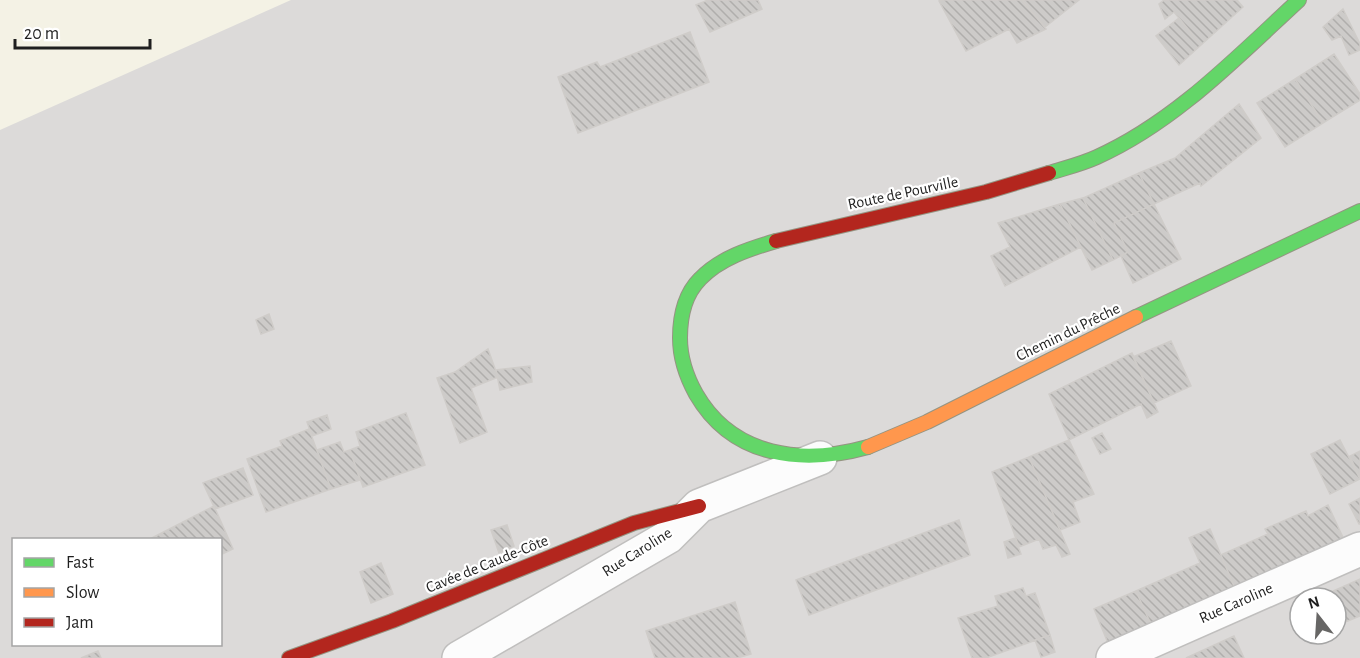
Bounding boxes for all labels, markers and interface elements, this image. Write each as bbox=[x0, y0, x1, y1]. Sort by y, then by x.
scale bar bbox=[15, 12, 150, 50]
text: 20 m bbox=[24, 25, 59, 43]
street label: Route de Pourville bbox=[846, 173, 960, 213]
street label: Chemin du Prêche bbox=[1014, 300, 1122, 364]
street label: Rue Caroline bbox=[599, 524, 675, 580]
street label: Cavée de Caude-Côte bbox=[424, 532, 550, 596]
legend bbox=[12, 538, 222, 646]
text: Fast bbox=[66, 554, 94, 572]
street label: Rue Caroline bbox=[1197, 580, 1275, 626]
text: Slow bbox=[66, 584, 99, 602]
north arrow bbox=[1288, 586, 1348, 646]
text: N bbox=[1306, 593, 1322, 612]
text: Jam bbox=[66, 614, 94, 632]

